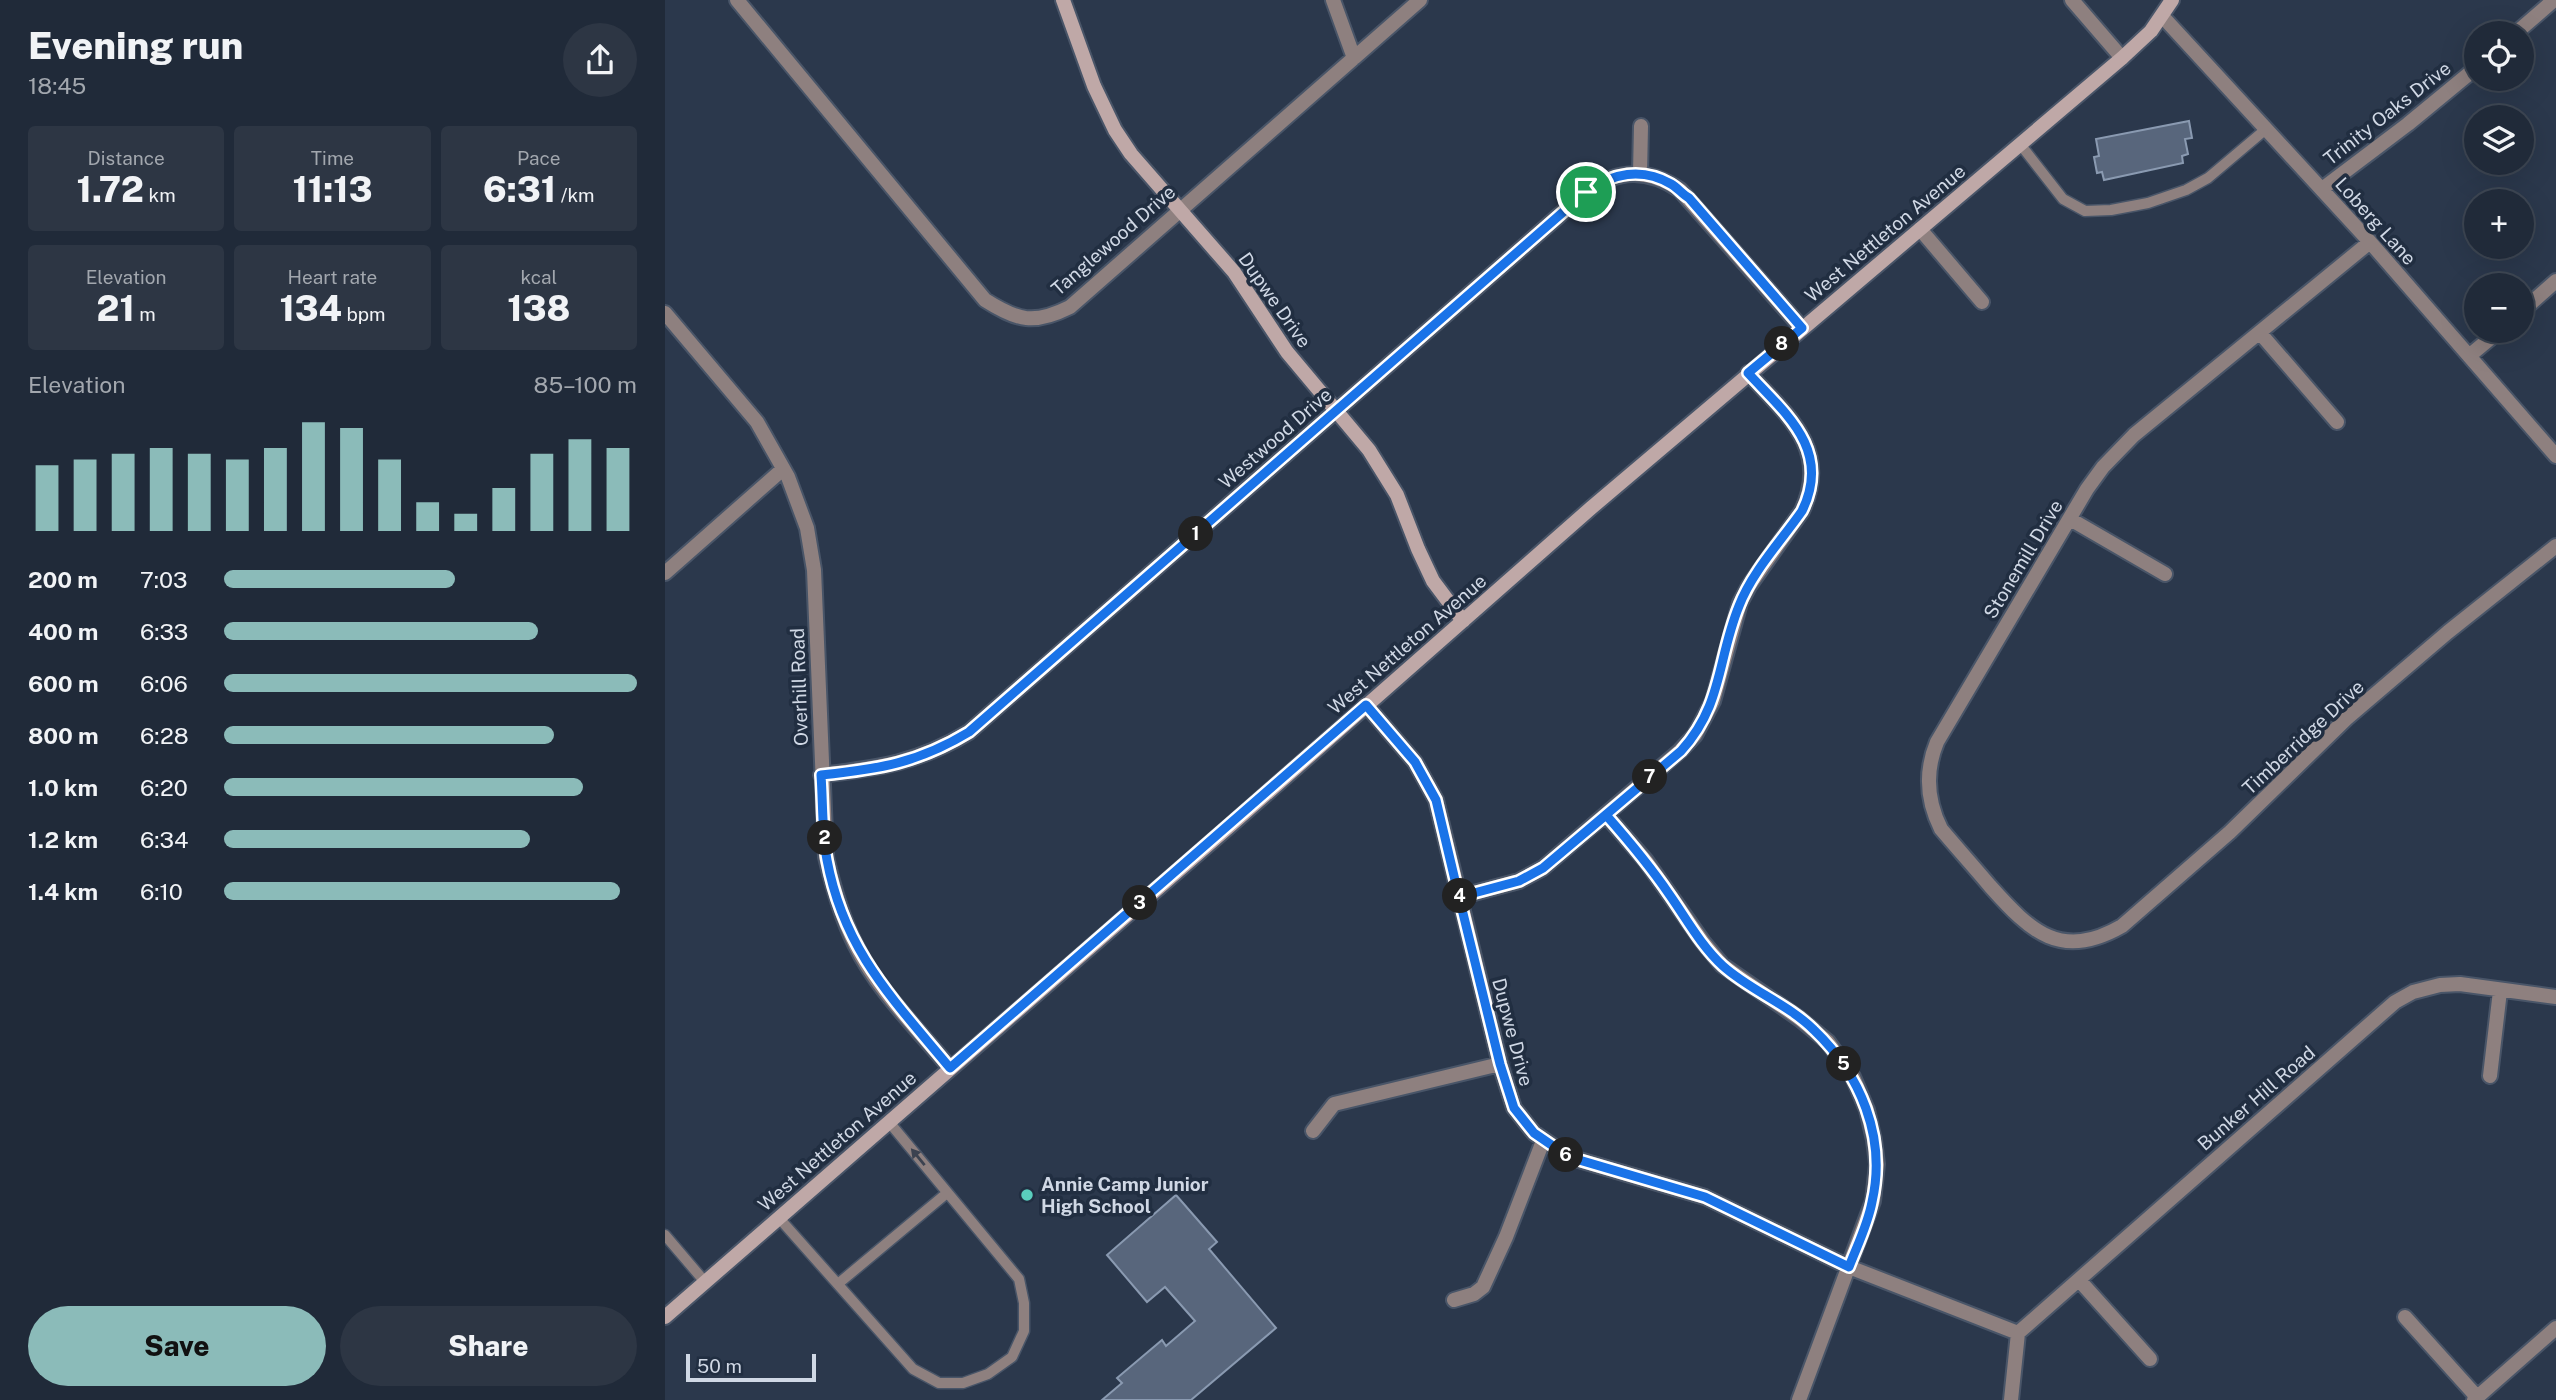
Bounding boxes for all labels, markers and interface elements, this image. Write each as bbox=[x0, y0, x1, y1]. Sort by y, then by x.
map controls bbox=[2464, 21, 2534, 343]
button: locate bbox=[2464, 21, 2534, 91]
text: Evening run bbox=[28, 23, 243, 68]
button: share bbox=[563, 23, 637, 97]
street label: Trinity Oaks Drive bbox=[2319, 57, 2455, 169]
text: 18:45 bbox=[28, 72, 86, 99]
button: layers bbox=[2464, 105, 2534, 175]
text: Distance bbox=[88, 147, 165, 169]
text: Time bbox=[311, 147, 354, 169]
text: Pace bbox=[517, 147, 561, 169]
street label: West Nettleton Avenue bbox=[1801, 160, 1969, 306]
pin bbox=[1556, 162, 1616, 222]
text: 1.72 bbox=[77, 169, 144, 210]
text: 11:13 bbox=[293, 169, 372, 210]
text: 6:31 bbox=[483, 169, 556, 210]
icon: arrive bbox=[1567, 173, 1605, 211]
street label: Loberg Lane bbox=[2331, 173, 2421, 269]
street label: Tanglewood Drive bbox=[1047, 180, 1179, 300]
text: km bbox=[144, 184, 176, 206]
text: /km bbox=[556, 184, 595, 206]
button: + bbox=[2464, 189, 2534, 259]
street label: Dupwe Drive bbox=[1234, 248, 1316, 352]
text: Elevation bbox=[86, 266, 166, 288]
text: Heart rate bbox=[288, 266, 377, 288]
text: kcal bbox=[520, 266, 557, 288]
button: − bbox=[2464, 273, 2534, 343]
text: 21 bbox=[97, 288, 135, 329]
text: 134 bbox=[279, 288, 342, 329]
text: 138 bbox=[507, 288, 570, 329]
text: m bbox=[135, 303, 156, 325]
text: bpm bbox=[342, 303, 386, 325]
pin: 8 bbox=[1765, 326, 1799, 362]
text: 8 bbox=[1775, 332, 1788, 354]
text: Elevation bbox=[28, 371, 126, 398]
text: 85–100 m bbox=[534, 371, 637, 398]
street label: Westwood Drive bbox=[1214, 383, 1336, 493]
street label: Stonemill Drive bbox=[1979, 496, 2067, 622]
pin: 1 bbox=[1179, 516, 1213, 552]
text: 1 bbox=[1191, 522, 1200, 544]
text: 200 m bbox=[28, 566, 98, 593]
text: 7:03 bbox=[140, 566, 187, 593]
street label: West Nettleton Avenue bbox=[1324, 569, 1490, 719]
text: 400 m bbox=[28, 618, 98, 645]
text: 6:33 bbox=[140, 618, 188, 645]
street label: Overhill Road bbox=[786, 628, 812, 746]
text: 600 m bbox=[28, 670, 98, 697]
text: 6:06 bbox=[140, 670, 188, 697]
street label: Timberridge Drive bbox=[2238, 675, 2368, 799]
text: 800 m bbox=[28, 722, 99, 749]
text: 6:28 bbox=[140, 722, 189, 749]
pin: 7 bbox=[1633, 760, 1667, 794]
text: 7 bbox=[1644, 765, 1655, 787]
text: 1.0 km bbox=[28, 774, 98, 801]
text: 6:20 bbox=[140, 774, 188, 801]
pin: 2 bbox=[807, 820, 843, 856]
text: 1.2 km bbox=[28, 826, 98, 853]
text: 6:34 bbox=[140, 826, 188, 853]
text: 2 bbox=[818, 826, 831, 848]
text: 1.4 km bbox=[28, 878, 98, 905]
text: 6:10 bbox=[140, 878, 183, 905]
pin: 4 bbox=[1443, 878, 1477, 914]
text: 4 bbox=[1453, 884, 1466, 906]
pin: 3 bbox=[1123, 886, 1157, 920]
text: 3 bbox=[1133, 891, 1146, 913]
street label: Dupwe Drive bbox=[1488, 976, 1538, 1088]
street label: Bunker Hill Road bbox=[2193, 1041, 2319, 1155]
pin: 5 bbox=[1827, 1046, 1861, 1082]
text: 5 bbox=[1837, 1052, 1850, 1074]
street label: West Nettleton Avenue bbox=[754, 1066, 920, 1216]
pin: 6 bbox=[1549, 1138, 1583, 1172]
text: 6 bbox=[1559, 1143, 1572, 1165]
one-way arrow bbox=[910, 1149, 925, 1167]
place label: Annie Camp Junior High School bbox=[1041, 1173, 1209, 1217]
marker: Annie Camp Junior High School bbox=[1019, 1187, 1035, 1203]
button: Save bbox=[28, 1306, 326, 1386]
button: Share bbox=[340, 1306, 637, 1386]
scale bar bbox=[686, 1351, 815, 1383]
text: 50 m bbox=[697, 1355, 742, 1377]

